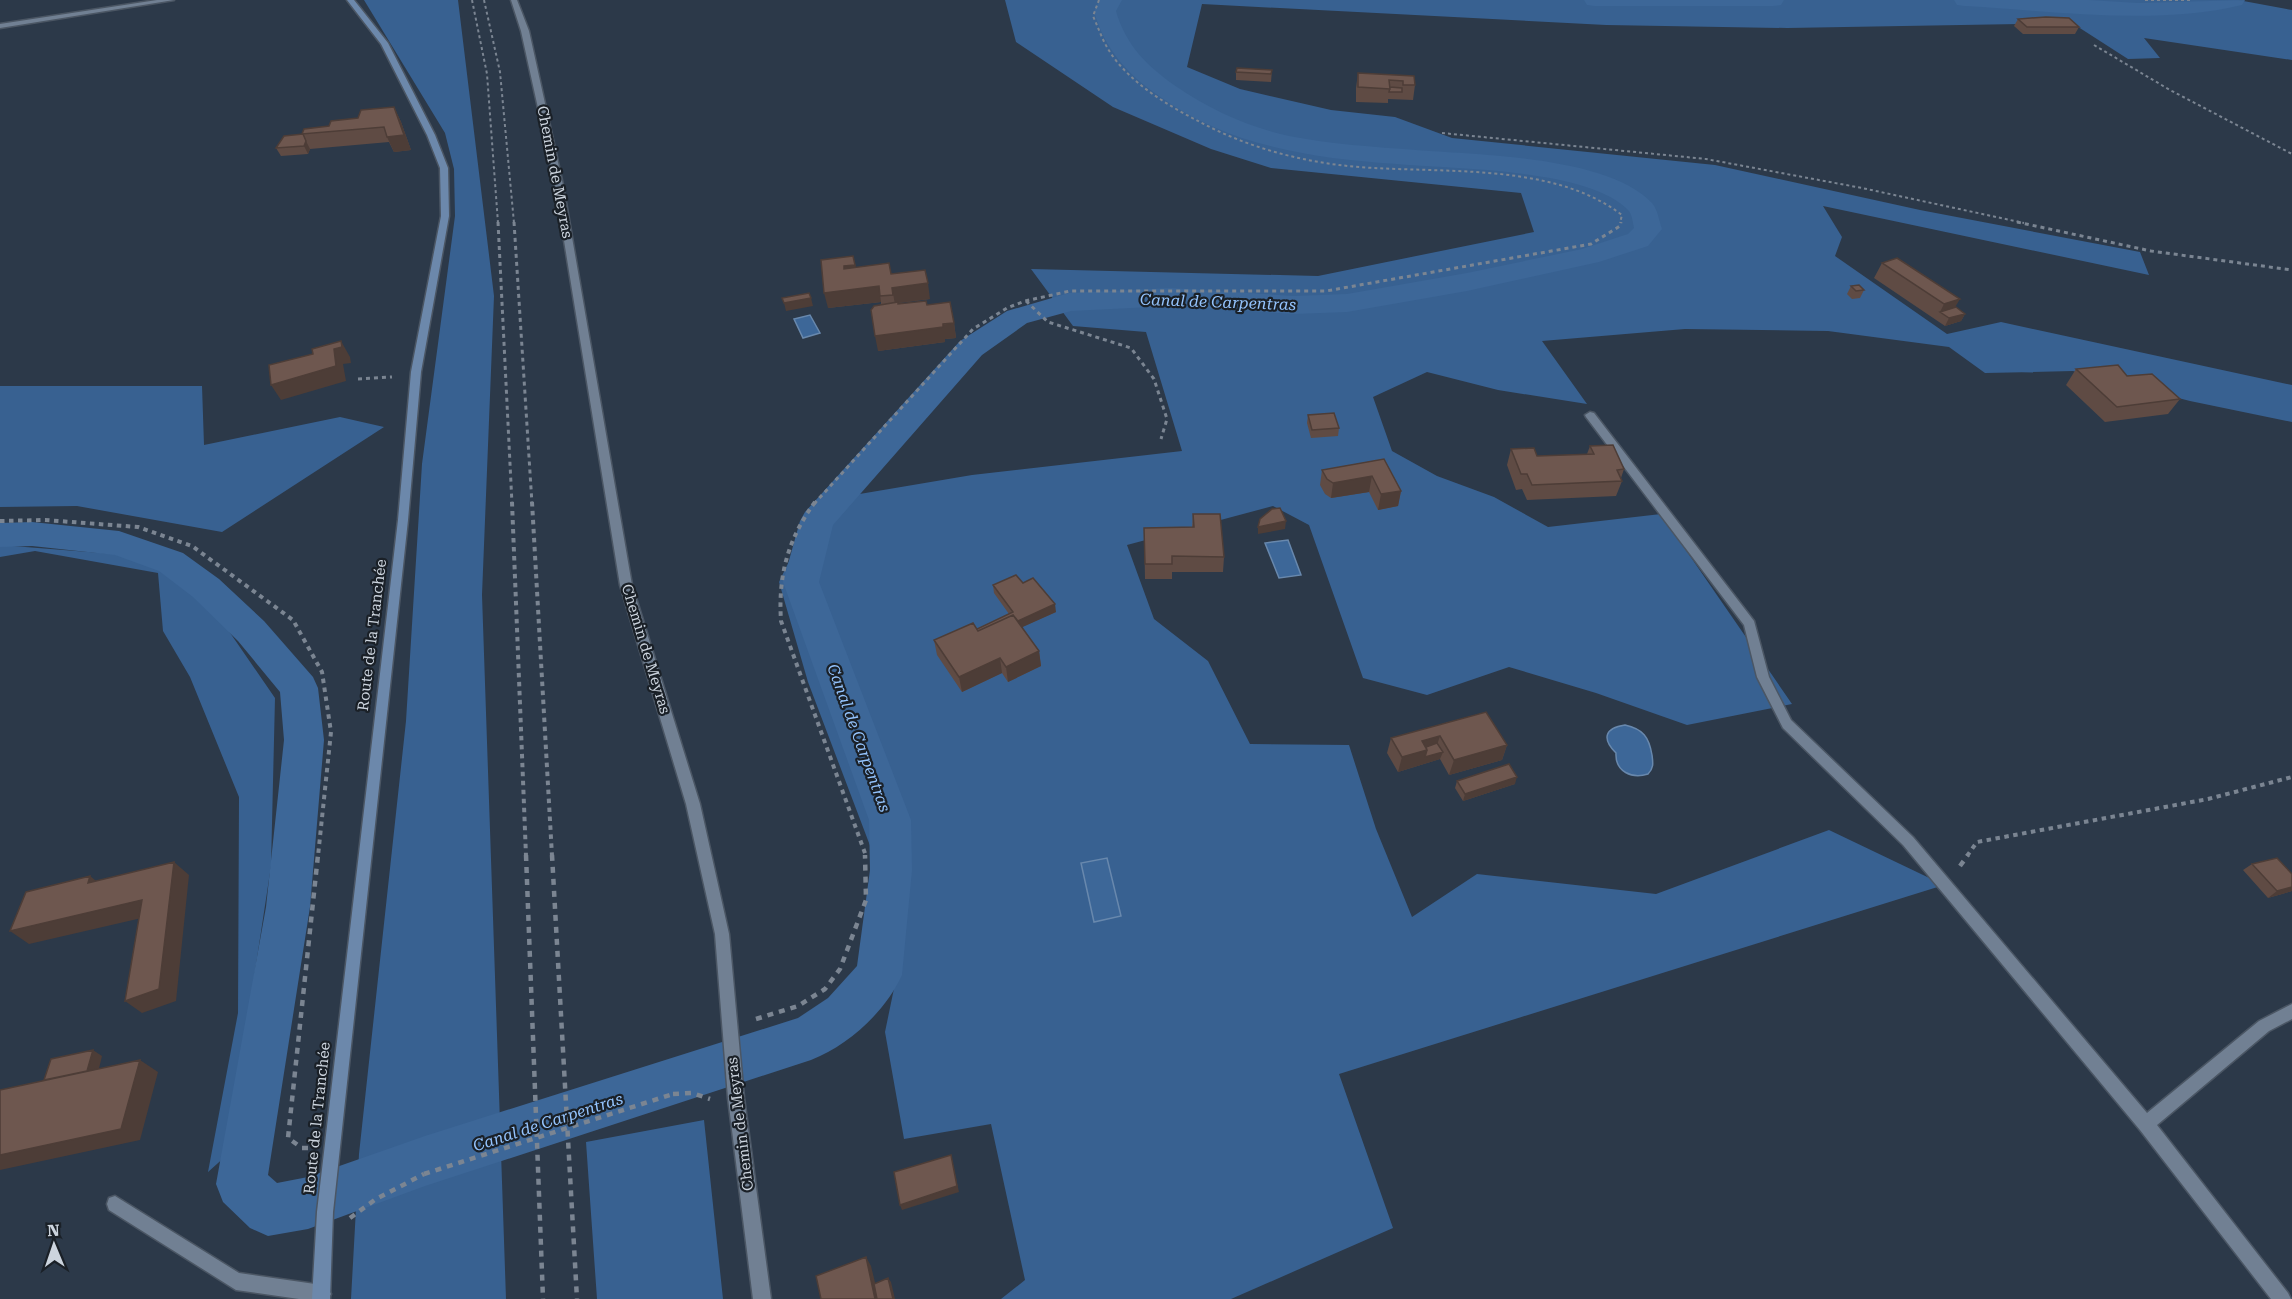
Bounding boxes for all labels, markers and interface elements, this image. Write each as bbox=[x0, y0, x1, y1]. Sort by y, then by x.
street label: Chemin de Meyras bbox=[533, 104, 577, 240]
water label: Canal de Carpentras bbox=[1140, 290, 1296, 314]
street label: Route de la Tranchée bbox=[354, 558, 390, 712]
street label: Chemin de Meyras bbox=[618, 582, 674, 716]
water label: Canal de Carpentras bbox=[823, 661, 895, 815]
street label: Route de la Tranchée bbox=[300, 1041, 334, 1195]
street label: Chemin de Meyras bbox=[723, 1056, 757, 1192]
water label: Canal de Carpentras bbox=[471, 1089, 625, 1155]
north arrow bbox=[24, 1215, 84, 1275]
text: N bbox=[47, 1221, 60, 1240]

